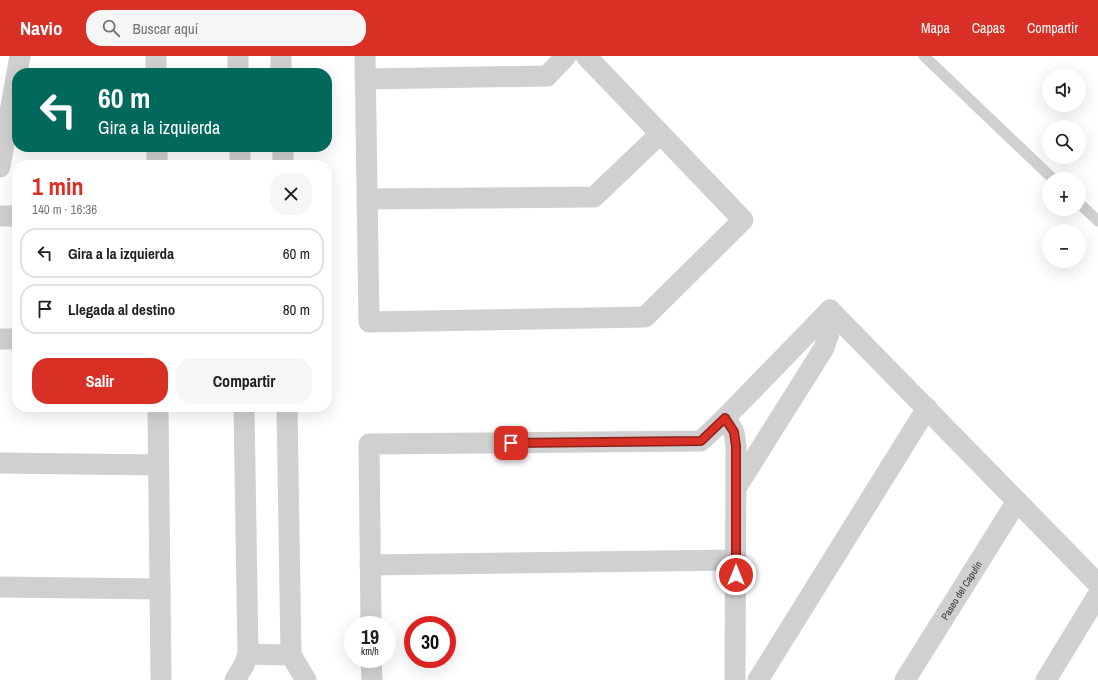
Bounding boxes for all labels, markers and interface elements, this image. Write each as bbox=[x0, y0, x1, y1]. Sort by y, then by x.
search box bbox=[86, 10, 366, 46]
text: Navio bbox=[20, 15, 62, 41]
icon: search bbox=[100, 17, 122, 39]
text: Buscar aquí bbox=[132, 18, 198, 39]
text: Mapa bbox=[921, 19, 950, 37]
text: Capas bbox=[972, 19, 1005, 37]
text: Compartir bbox=[1027, 19, 1078, 37]
map controls bbox=[1042, 68, 1086, 268]
button: sound bbox=[1042, 68, 1086, 112]
text: 60 m bbox=[98, 79, 150, 117]
icon: left bbox=[32, 84, 84, 136]
text: Gira a la izquierda bbox=[98, 115, 220, 140]
button: search bbox=[1042, 120, 1086, 164]
text: 1 min bbox=[32, 170, 83, 202]
button: + bbox=[1042, 172, 1086, 216]
button: close bbox=[270, 173, 312, 215]
text: 140 m · 16:36 bbox=[32, 201, 97, 218]
button: − bbox=[1042, 224, 1086, 268]
icon: left bbox=[34, 242, 56, 264]
text: Gira a la izquierda bbox=[68, 243, 174, 264]
text: 60 m bbox=[283, 243, 310, 264]
icon: arrive bbox=[34, 298, 56, 320]
text: Llegada al destino bbox=[68, 299, 175, 320]
text: 80 m bbox=[283, 299, 310, 320]
button: Salir bbox=[32, 358, 168, 404]
button: Compartir bbox=[176, 358, 312, 404]
pin bbox=[494, 426, 528, 460]
icon: arrive bbox=[500, 432, 522, 454]
position arrow bbox=[715, 554, 757, 596]
street label: Paseo del Capulín bbox=[938, 559, 985, 622]
speed limit sign: 30 bbox=[404, 616, 456, 668]
text: 19 bbox=[361, 623, 379, 650]
text: km/h bbox=[361, 645, 379, 658]

